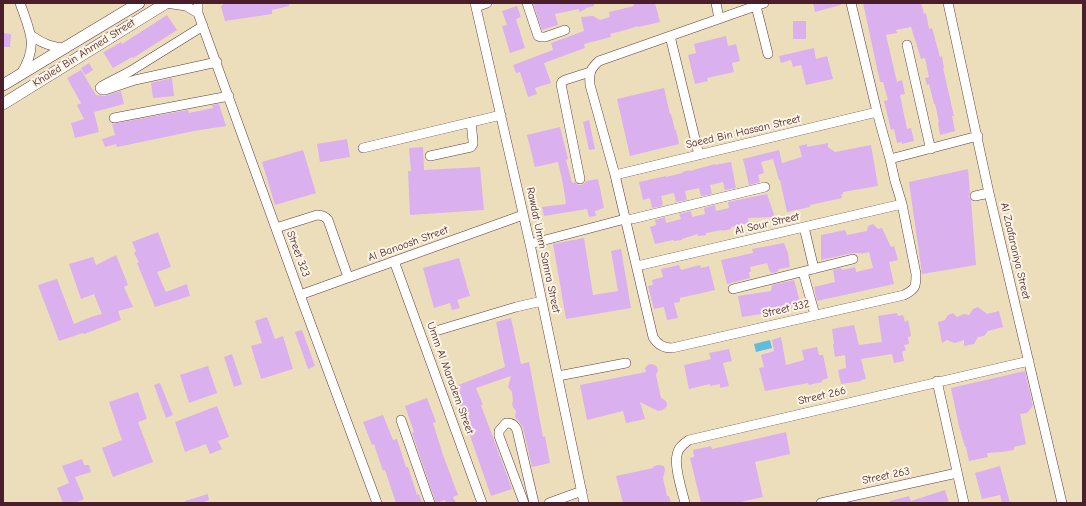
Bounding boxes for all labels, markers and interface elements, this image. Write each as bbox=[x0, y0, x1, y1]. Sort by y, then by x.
street label: Khaled Bin Ahmed Street bbox=[30, 16, 138, 90]
street label: Saeed Bin Hassan Street bbox=[684, 112, 802, 152]
street label: Rawdat Umm Samra Street bbox=[523, 186, 563, 314]
street label: Al Zaafaraniya Street bbox=[997, 201, 1033, 301]
street label: Al Sour Street bbox=[734, 210, 800, 238]
street label: Al Banoosh Street bbox=[366, 223, 450, 265]
street label: Street 323 bbox=[284, 229, 312, 279]
street label: Street 332 bbox=[761, 297, 811, 321]
street label: Umm Al Maradem Street bbox=[424, 320, 476, 436]
street label: Street 266 bbox=[797, 384, 847, 408]
street label: Street 263 bbox=[861, 465, 911, 487]

